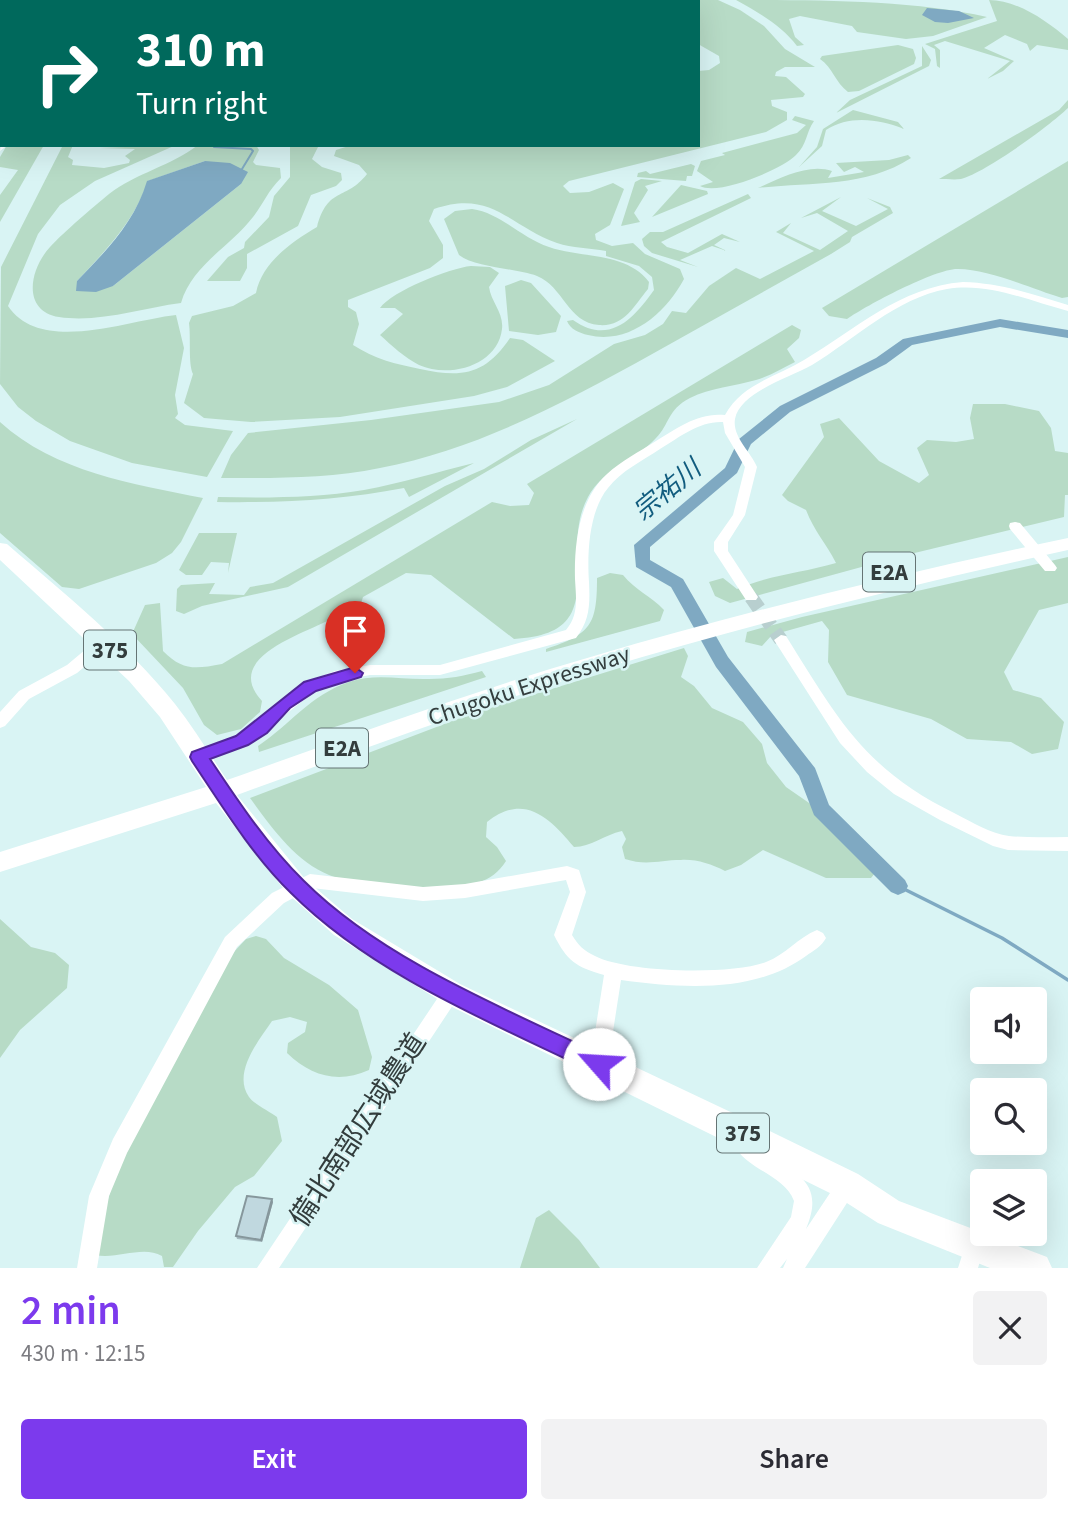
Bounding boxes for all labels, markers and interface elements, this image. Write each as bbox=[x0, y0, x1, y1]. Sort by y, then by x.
text: 310 m bbox=[136, 16, 265, 86]
icon: right bbox=[21, 28, 112, 119]
text: Turn right bbox=[136, 81, 267, 127]
water label: 宗祐川 bbox=[625, 449, 711, 529]
road number: E2A bbox=[863, 552, 915, 592]
pin bbox=[325, 601, 385, 673]
icon: arrive bbox=[336, 612, 374, 650]
road number: 375 bbox=[84, 630, 136, 670]
street label: Chugoku Expressway bbox=[424, 637, 634, 735]
road number: E2A bbox=[316, 728, 368, 768]
map controls bbox=[970, 987, 1047, 1246]
button: sound bbox=[970, 987, 1047, 1064]
street label: 備北南部広域農道 bbox=[280, 1025, 436, 1235]
position arrow bbox=[562, 1027, 636, 1101]
button: search bbox=[970, 1078, 1047, 1155]
road number: 375 bbox=[717, 1114, 769, 1152]
button: layers bbox=[970, 1169, 1047, 1246]
text: 2 min bbox=[21, 1281, 121, 1341]
button: close bbox=[973, 1291, 1047, 1365]
text: 430 m · 12:15 bbox=[21, 1337, 145, 1370]
button: Exit bbox=[21, 1419, 527, 1499]
button: Share bbox=[541, 1419, 1047, 1499]

